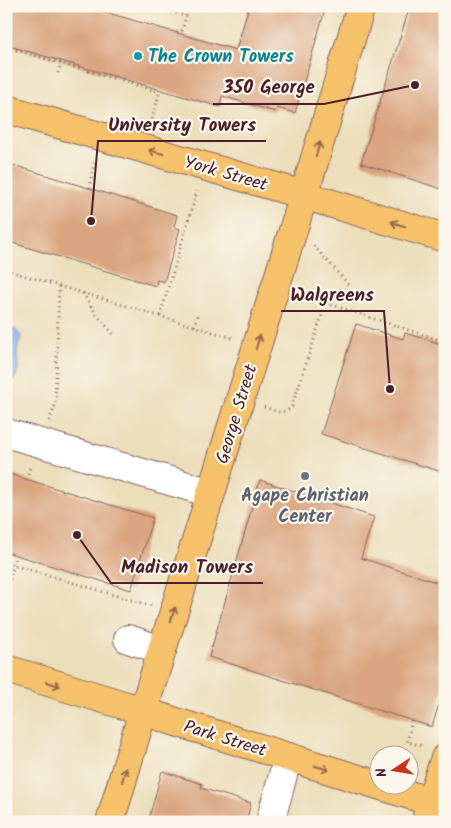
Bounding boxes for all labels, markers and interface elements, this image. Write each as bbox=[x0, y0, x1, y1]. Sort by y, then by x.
place label: The Crown Towers bbox=[148, 43, 294, 72]
marker: The Crown Towers bbox=[132, 50, 144, 62]
callout: 350 George bbox=[213, 70, 324, 104]
text: 350 George bbox=[222, 73, 315, 103]
callout: University Towers bbox=[98, 107, 266, 141]
text: University Towers bbox=[108, 111, 256, 141]
one-way arrow bbox=[314, 141, 324, 157]
one-way arrow bbox=[149, 147, 165, 157]
street label: York Street bbox=[180, 149, 272, 200]
one-way arrow bbox=[390, 219, 406, 229]
callout: Walgreens bbox=[281, 277, 384, 311]
text: Walgreens bbox=[290, 281, 374, 311]
one-way arrow bbox=[254, 335, 263, 351]
street label: George Street bbox=[209, 360, 267, 468]
marker: Agape Christian Center bbox=[299, 470, 311, 482]
place label: Agape Christian Center bbox=[241, 482, 369, 532]
callout: Madison Towers bbox=[111, 549, 263, 583]
text: Madison Towers bbox=[121, 553, 253, 583]
one-way arrow bbox=[169, 607, 178, 623]
one-way arrow bbox=[45, 679, 61, 689]
street label: Park Street bbox=[179, 713, 271, 766]
north arrow bbox=[368, 746, 418, 796]
one-way arrow bbox=[314, 764, 330, 774]
text: N bbox=[371, 766, 394, 779]
one-way arrow bbox=[119, 767, 129, 783]

